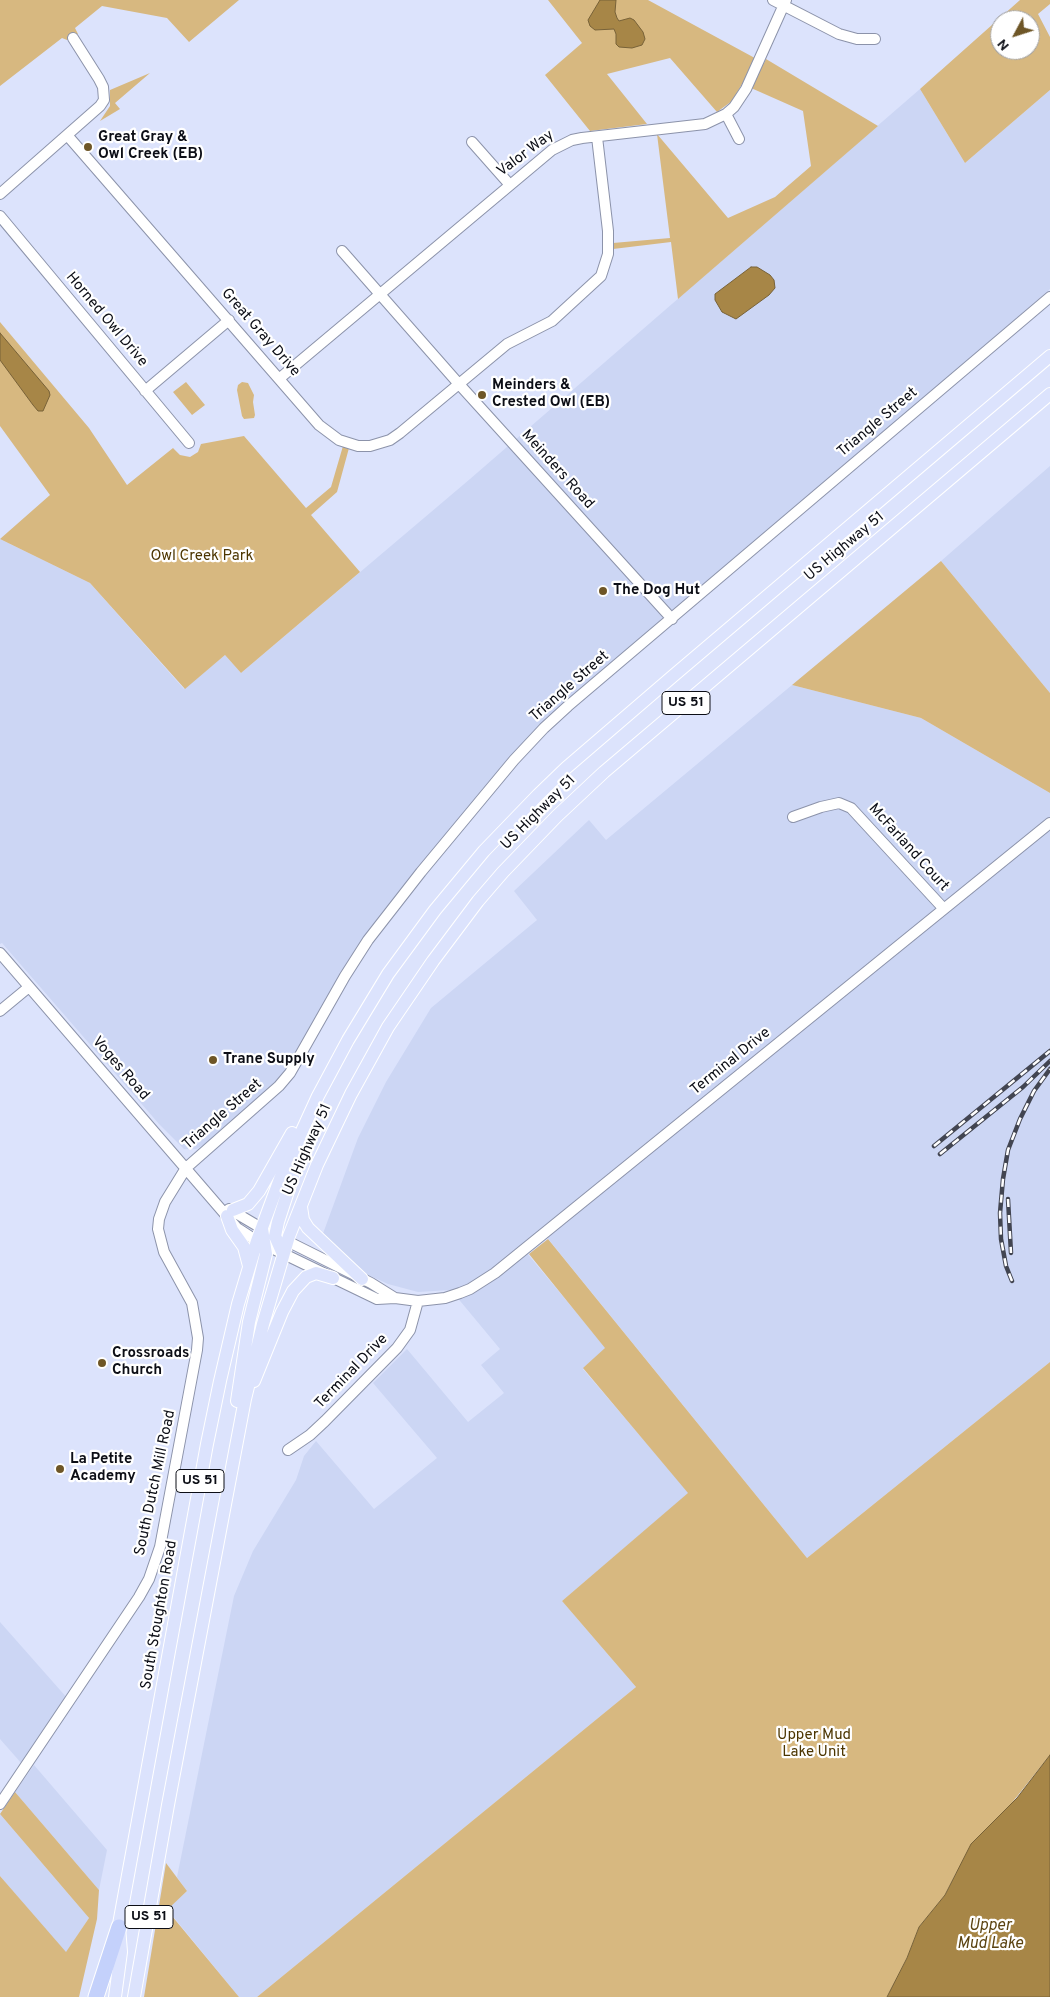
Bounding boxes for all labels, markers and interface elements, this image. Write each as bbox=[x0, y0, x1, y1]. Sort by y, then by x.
north arrow bbox=[990, 10, 1040, 60]
text: N bbox=[994, 35, 1014, 54]
street label: Valor Way bbox=[494, 127, 558, 181]
place label: Great Gray & Owl Creek (EB) bbox=[98, 129, 203, 164]
marker: Great Gray & Owl Creek (EB) bbox=[82, 141, 94, 153]
street label: Horned Owl Drive bbox=[61, 269, 151, 371]
street label: Great Gray Drive bbox=[217, 285, 303, 381]
place label: Meinders & Crested Owl (EB) bbox=[492, 377, 610, 412]
street label: Triangle Street bbox=[834, 384, 922, 462]
marker: Meinders & Crested Owl (EB) bbox=[476, 389, 488, 401]
street label: Meinders Road bbox=[517, 427, 597, 513]
street label: US Highway 51 bbox=[801, 508, 889, 586]
park label: Owl Creek Park bbox=[150, 548, 254, 566]
place label: The Dog Hut bbox=[613, 582, 700, 600]
marker: The Dog Hut bbox=[597, 585, 609, 597]
street label: Triangle Street bbox=[527, 648, 613, 726]
road number: US 51 bbox=[662, 691, 710, 714]
street label: US Highway 51 bbox=[498, 772, 580, 854]
street label: McFarland Court bbox=[864, 800, 952, 896]
street label: Terminal Drive bbox=[688, 1024, 774, 1100]
street label: Voges Road bbox=[87, 1033, 153, 1105]
place label: Trane Supply bbox=[223, 1051, 315, 1069]
marker: Trane Supply bbox=[207, 1054, 219, 1066]
street label: Triangle Street bbox=[180, 1076, 266, 1154]
street label: US Highway 51 bbox=[280, 1101, 336, 1199]
street label: Terminal Drive bbox=[312, 1331, 392, 1413]
place label: Crossroads Church bbox=[112, 1345, 189, 1380]
marker: Crossroads Church bbox=[96, 1357, 108, 1369]
street label: South Dutch Mill Road bbox=[132, 1408, 180, 1558]
place label: La Petite Academy bbox=[70, 1451, 136, 1486]
marker: La Petite Academy bbox=[54, 1463, 66, 1475]
road number: US 51 bbox=[176, 1470, 224, 1492]
street label: South Stoughton Road bbox=[138, 1539, 182, 1691]
park label: Upper Mud Lake Unit bbox=[777, 1727, 851, 1762]
road number: US 51 bbox=[125, 1905, 173, 1928]
water label: Upper Mud Lake bbox=[957, 1917, 1023, 1955]

